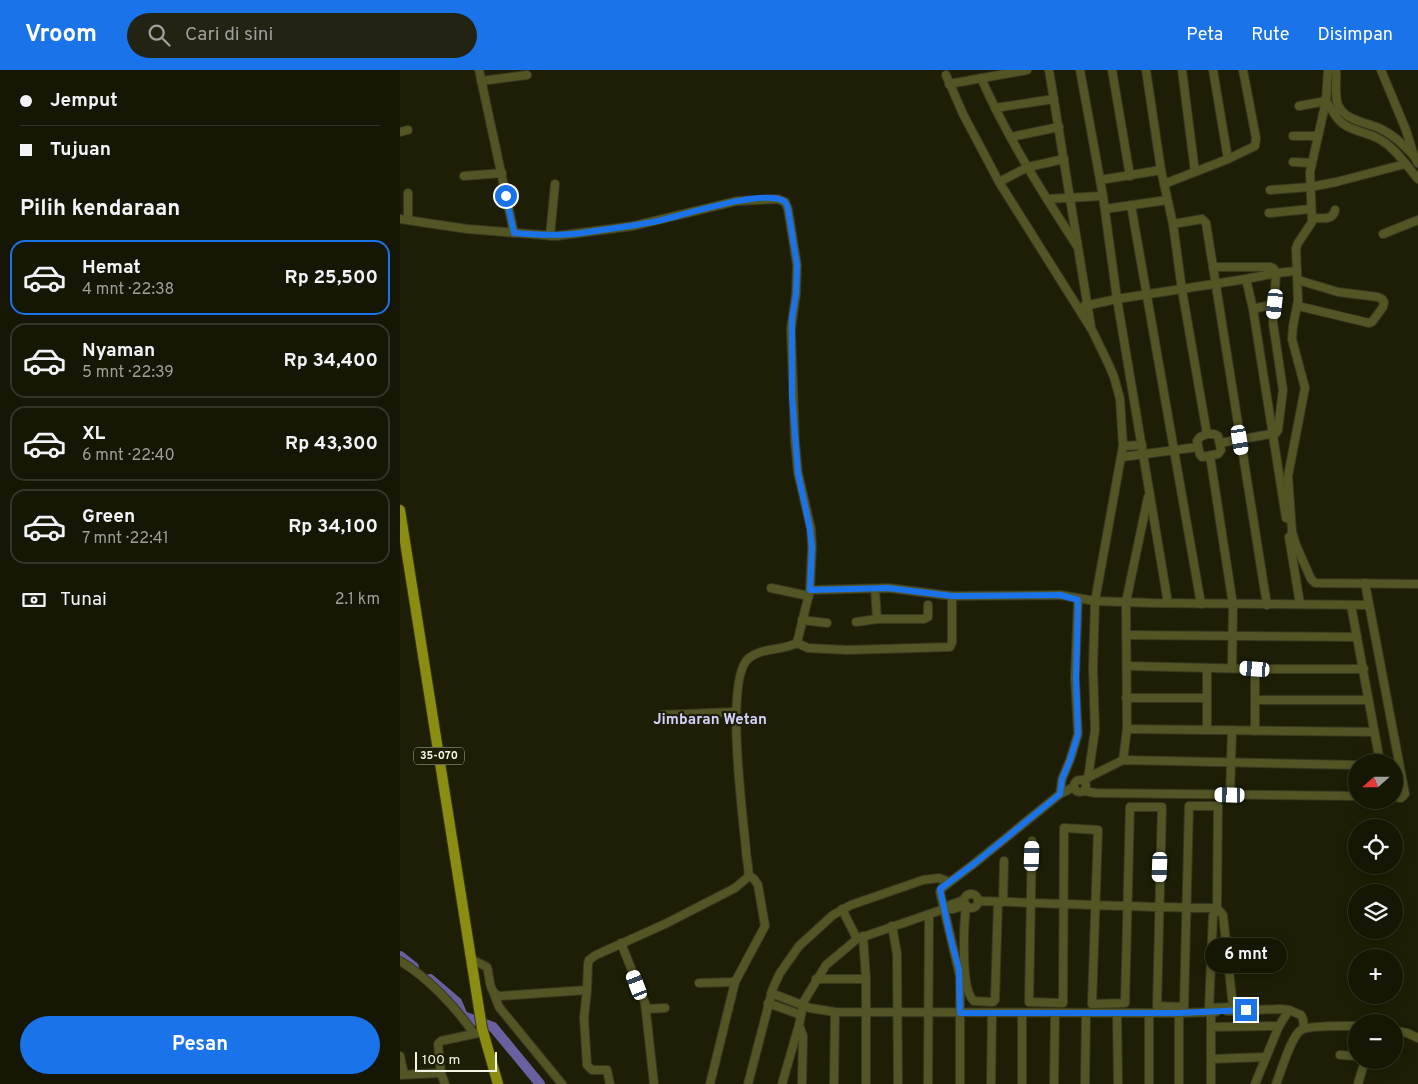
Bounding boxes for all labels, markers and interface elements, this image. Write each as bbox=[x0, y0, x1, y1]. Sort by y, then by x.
search box bbox=[127, 13, 477, 58]
text: Vroom bbox=[25, 20, 97, 50]
icon: search bbox=[145, 21, 173, 49]
text: Cari di sini bbox=[185, 23, 273, 47]
text: Peta bbox=[1186, 24, 1223, 47]
text: Rute bbox=[1251, 24, 1289, 47]
text: Disimpan bbox=[1317, 24, 1393, 47]
text: Jemput bbox=[50, 89, 118, 113]
text: Tujuan bbox=[50, 138, 111, 162]
route start bbox=[495, 185, 517, 207]
text: Pilih kendaraan bbox=[20, 196, 180, 223]
icon: car bbox=[22, 255, 67, 300]
text: Hemat bbox=[82, 256, 141, 280]
text: Rp 25,500 bbox=[285, 266, 378, 290]
text: 4 mnt · 22:38 bbox=[82, 280, 174, 300]
car bbox=[1265, 288, 1284, 320]
icon: car bbox=[22, 338, 67, 383]
text: Nyaman bbox=[82, 339, 155, 363]
text: Rp 34,400 bbox=[284, 349, 378, 373]
text: 5 mnt · 22:39 bbox=[82, 363, 174, 383]
icon: car bbox=[22, 421, 67, 466]
text: XL bbox=[82, 422, 105, 446]
car bbox=[1230, 424, 1249, 456]
text: Rp 43,300 bbox=[285, 432, 378, 456]
text: 6 mnt · 22:40 bbox=[82, 446, 175, 466]
icon: car bbox=[22, 504, 67, 549]
text: Green bbox=[82, 505, 135, 529]
text: Rp 34,100 bbox=[288, 515, 378, 539]
text: 7 mnt · 22:41 bbox=[82, 529, 169, 549]
icon: cash bbox=[20, 586, 48, 614]
text: Tunai bbox=[60, 588, 107, 612]
text: 2.1 km bbox=[335, 590, 380, 610]
car bbox=[1239, 660, 1270, 678]
district label: Jimbaran Wetan bbox=[653, 711, 767, 730]
road number: 35-070 bbox=[414, 748, 464, 764]
north arrow bbox=[1348, 754, 1402, 809]
map controls bbox=[1348, 754, 1403, 1069]
car bbox=[1214, 787, 1245, 803]
button: locate bbox=[1348, 819, 1403, 874]
car bbox=[1023, 841, 1040, 871]
car bbox=[1151, 852, 1168, 882]
button: layers bbox=[1348, 884, 1403, 939]
callout: 6 mnt bbox=[1205, 938, 1287, 972]
text: 6 mnt bbox=[1224, 945, 1268, 965]
button: + bbox=[1348, 949, 1403, 1004]
car bbox=[624, 968, 649, 1002]
route end bbox=[1235, 999, 1257, 1021]
button: − bbox=[1348, 1014, 1403, 1069]
button: Pesan bbox=[20, 1016, 380, 1074]
scale bar bbox=[415, 1049, 498, 1072]
text: 100 m bbox=[422, 1052, 460, 1069]

